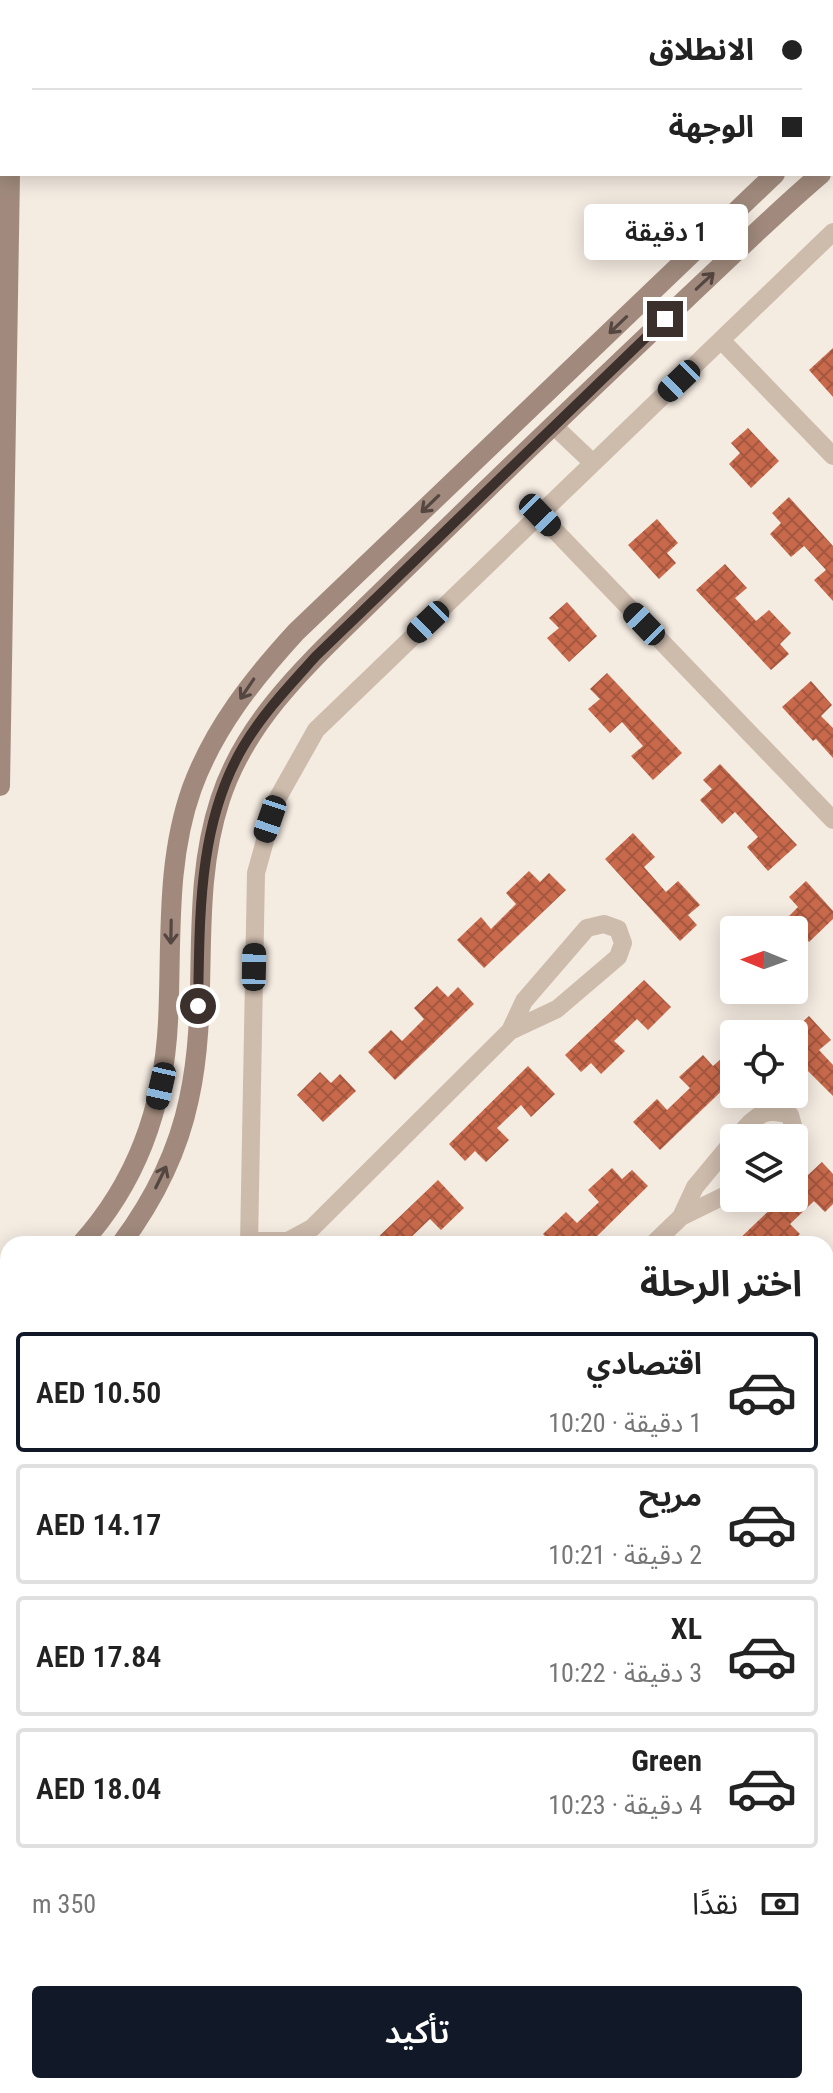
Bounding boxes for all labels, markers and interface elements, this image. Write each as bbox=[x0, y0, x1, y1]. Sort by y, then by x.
text: الانطلاق bbox=[649, 32, 754, 67]
text: الوجهة bbox=[669, 109, 754, 144]
callout: 1 دقيقة bbox=[583, 203, 747, 259]
text: 1 دقيقة bbox=[625, 217, 707, 247]
one-way arrow bbox=[695, 272, 715, 291]
route end bbox=[647, 301, 683, 337]
one-way arrow bbox=[608, 315, 628, 334]
car bbox=[653, 356, 705, 406]
car bbox=[515, 489, 565, 541]
one-way arrow bbox=[420, 495, 440, 514]
car bbox=[402, 597, 454, 647]
car bbox=[619, 598, 669, 650]
one-way arrow bbox=[239, 677, 255, 699]
car bbox=[251, 792, 289, 846]
north arrow bbox=[720, 916, 808, 1004]
map controls bbox=[720, 916, 808, 1212]
one-way arrow bbox=[163, 918, 178, 945]
car bbox=[242, 943, 266, 991]
route start bbox=[180, 988, 216, 1024]
button: locate bbox=[720, 1020, 808, 1108]
car bbox=[144, 1060, 178, 1112]
button: layers bbox=[720, 1124, 808, 1212]
one-way arrow bbox=[154, 1166, 169, 1190]
text: اختر الرحلة bbox=[640, 1263, 802, 1305]
text: اقتصادي bbox=[587, 1346, 702, 1381]
icon: car bbox=[726, 1356, 798, 1428]
text: AED 10.50 bbox=[36, 1375, 161, 1410]
text: 1 دقيقة · 10:20 bbox=[548, 1408, 702, 1438]
text: مريح bbox=[639, 1478, 702, 1513]
icon: car bbox=[726, 1488, 798, 1560]
text: AED 14.17 bbox=[36, 1507, 161, 1542]
text: 2 دقيقة · 10:21 bbox=[548, 1540, 702, 1570]
text: XL bbox=[671, 1611, 702, 1646]
icon: car bbox=[726, 1620, 798, 1692]
text: AED 17.84 bbox=[36, 1639, 161, 1674]
text: 3 دقيقة · 10:22 bbox=[548, 1658, 702, 1688]
text: Green bbox=[631, 1743, 702, 1778]
icon: car bbox=[726, 1752, 798, 1824]
text: AED 18.04 bbox=[36, 1771, 161, 1806]
text: 4 دقيقة · 10:23 bbox=[548, 1790, 702, 1820]
icon: cash bbox=[758, 1882, 802, 1926]
text: نقدًا bbox=[692, 1886, 738, 1921]
text: 350 m bbox=[32, 1889, 96, 1919]
button: تأكيد bbox=[32, 1986, 802, 2078]

